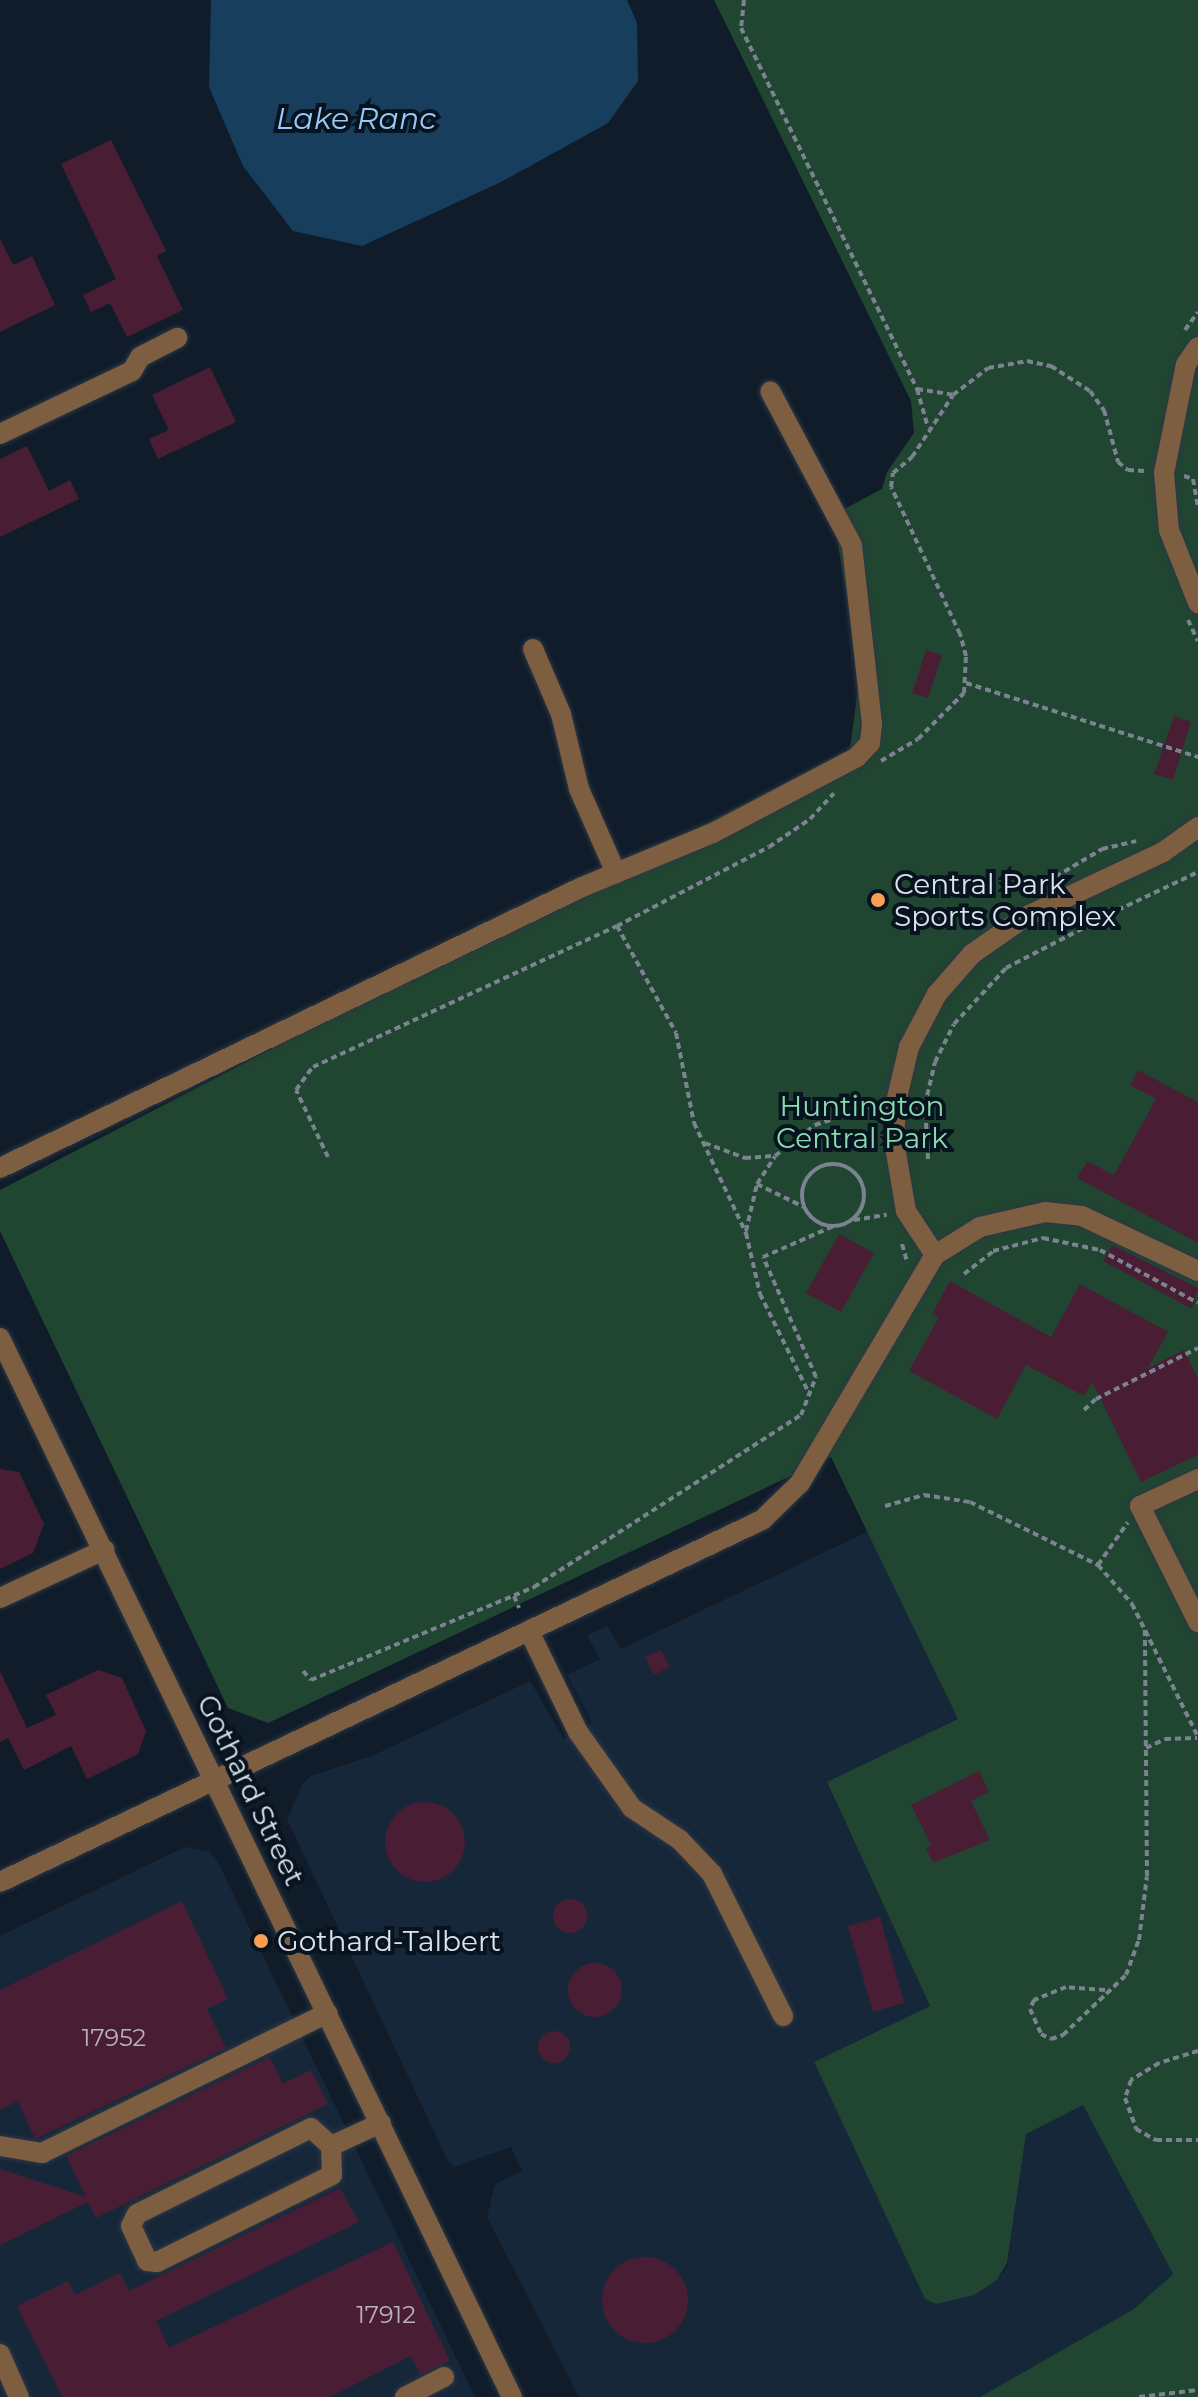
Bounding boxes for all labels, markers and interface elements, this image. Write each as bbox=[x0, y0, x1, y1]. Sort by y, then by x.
water label: Lake Ranc bbox=[276, 101, 436, 137]
place label: Central Park Sports Complex bbox=[894, 867, 1116, 933]
marker: Central Park Sports Complex bbox=[869, 891, 887, 909]
park label: Huntington Central Park bbox=[776, 1089, 948, 1155]
street label: Gothard Street bbox=[190, 1689, 312, 1891]
place label: Gothard-Talbert bbox=[277, 1924, 501, 1958]
marker: Gothard-Talbert bbox=[252, 1932, 270, 1950]
house number: 17952 bbox=[82, 2024, 146, 2052]
house number: 17912 bbox=[356, 2301, 416, 2329]

